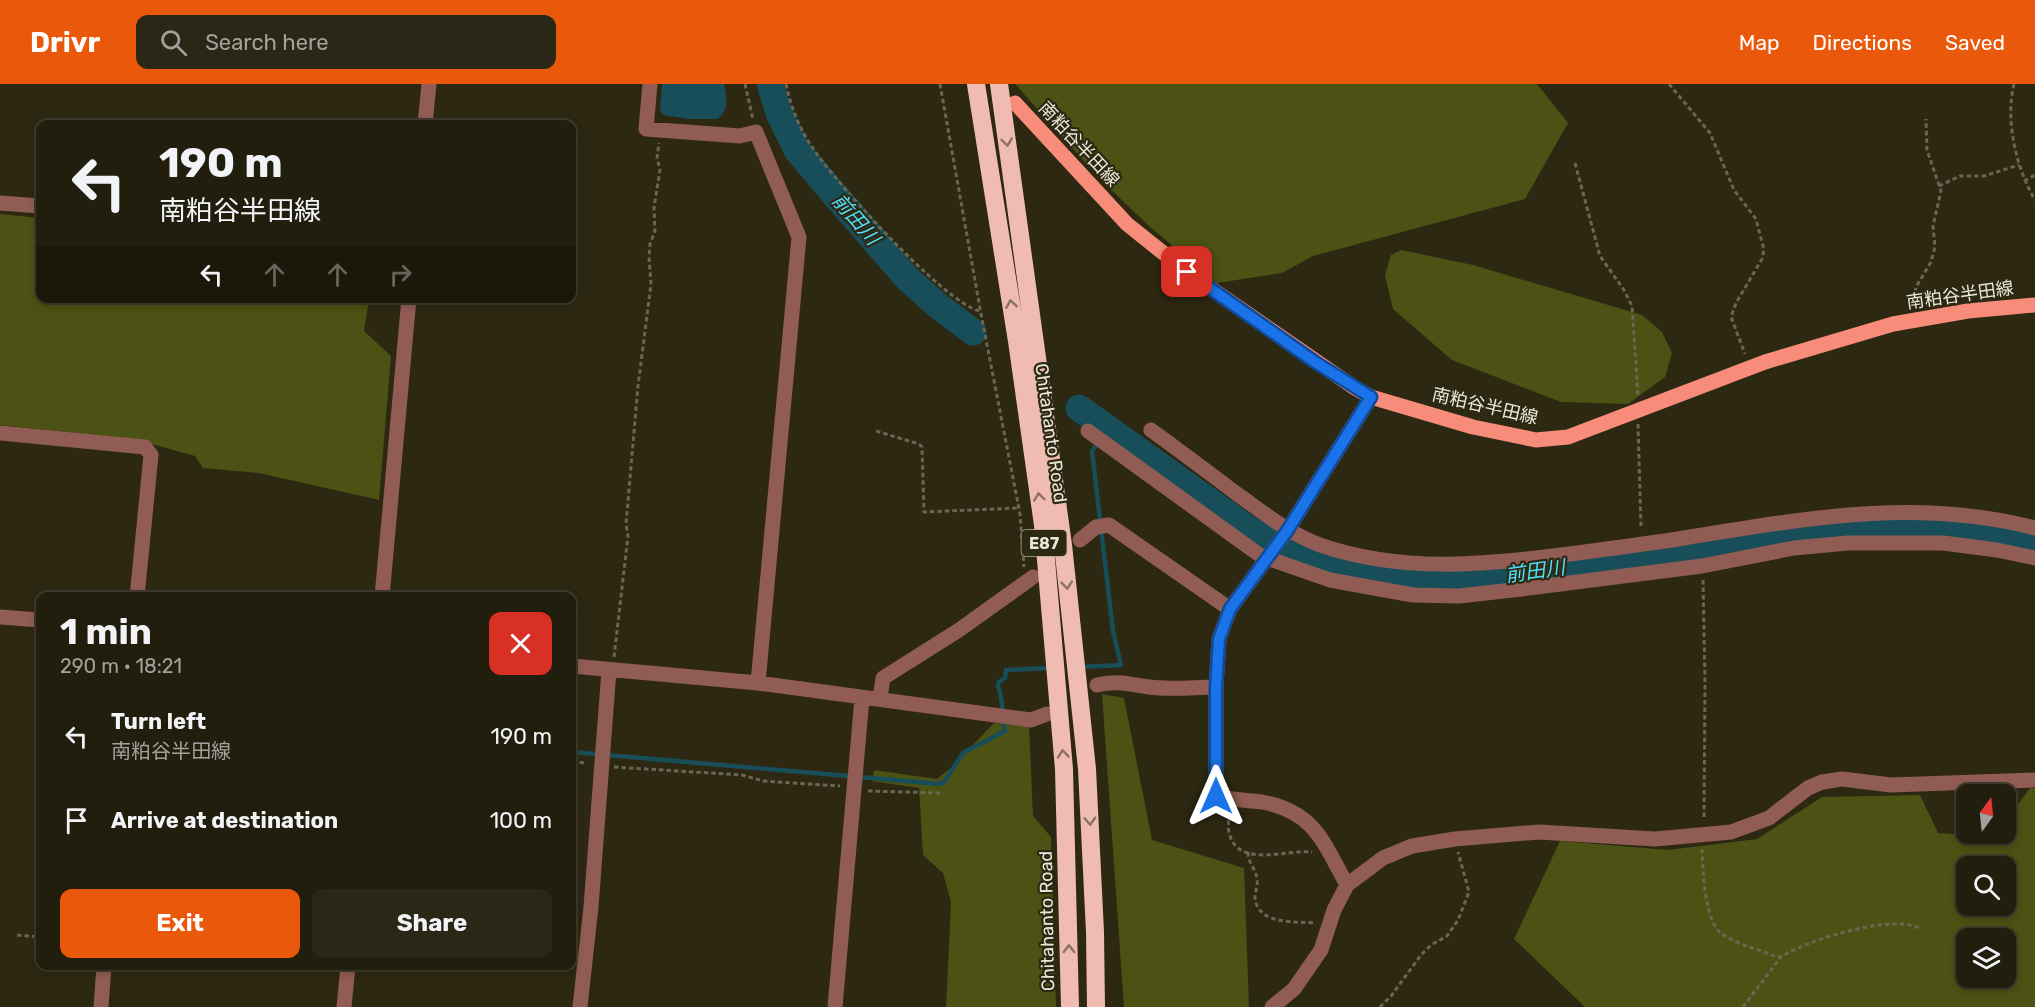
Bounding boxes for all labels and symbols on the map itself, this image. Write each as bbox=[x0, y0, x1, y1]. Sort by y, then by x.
street label: 南粕谷半田線 bbox=[1034, 97, 1124, 191]
one-way arrow bbox=[1001, 137, 1013, 147]
water label: 前田川 bbox=[827, 188, 886, 251]
pin bbox=[1161, 246, 1212, 297]
street label: 南粕谷半田線 bbox=[1905, 277, 2015, 313]
one-way arrow bbox=[1005, 299, 1018, 309]
street label: Chitahanto Road bbox=[1030, 362, 1072, 504]
street label: 南粕谷半田線 bbox=[1430, 383, 1540, 429]
one-way arrow bbox=[1033, 492, 1045, 501]
road number: E87 bbox=[1022, 530, 1066, 556]
water label: 前田川 bbox=[1504, 555, 1568, 587]
one-way arrow bbox=[1060, 580, 1073, 589]
one-way arrow bbox=[1057, 749, 1070, 758]
position arrow bbox=[1184, 764, 1248, 828]
north arrow bbox=[1956, 784, 2016, 844]
one-way arrow bbox=[1083, 816, 1096, 825]
street label: Chitahanto Road bbox=[1035, 851, 1059, 991]
one-way arrow bbox=[1063, 944, 1075, 953]

